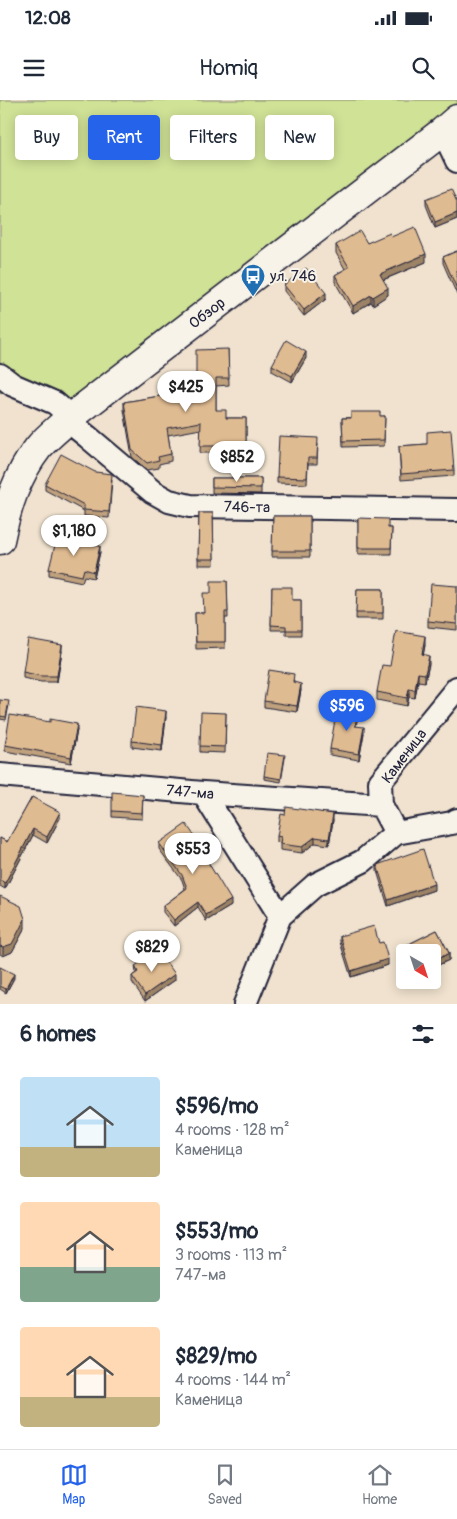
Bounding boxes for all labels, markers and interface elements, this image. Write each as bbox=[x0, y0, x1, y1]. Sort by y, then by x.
text: 12:08 bbox=[25, 6, 71, 30]
icon: menu bbox=[20, 54, 48, 82]
text: Homiq bbox=[199, 54, 258, 82]
icon: search bbox=[409, 54, 437, 82]
chip: Buy bbox=[15, 115, 78, 160]
chip: Rent bbox=[88, 115, 160, 160]
chip: Filters bbox=[170, 115, 255, 160]
chip: New bbox=[265, 115, 334, 160]
bus stop icon: ул. 746 bbox=[240, 263, 266, 297]
place label: ул. 746 bbox=[269, 267, 316, 286]
street label: Обзор bbox=[185, 294, 229, 333]
pin: $425 bbox=[156, 370, 216, 413]
text: $425 bbox=[168, 377, 204, 397]
pin: $852 bbox=[207, 440, 267, 483]
text: $852 bbox=[220, 447, 254, 467]
street label: 746-та bbox=[224, 498, 270, 517]
pin: $1,180 bbox=[33, 514, 115, 557]
text: $1,180 bbox=[52, 521, 96, 541]
pin: $596 bbox=[317, 690, 377, 732]
text: $596 bbox=[330, 696, 364, 716]
street label: Каменица bbox=[378, 725, 431, 787]
street label: 747-ма bbox=[165, 781, 215, 804]
pin: $553 bbox=[163, 832, 223, 875]
text: $553 bbox=[176, 839, 210, 859]
pin: $829 bbox=[122, 930, 182, 973]
text: $829 bbox=[135, 937, 169, 957]
north arrow bbox=[396, 944, 441, 989]
map controls bbox=[396, 944, 441, 989]
icon: filters bbox=[409, 1020, 437, 1048]
text: 6 homes bbox=[20, 1021, 96, 1048]
text: $596/mo bbox=[175, 1093, 258, 1120]
icon: home bbox=[60, 1097, 120, 1157]
text: 4 rooms · 128 m² bbox=[175, 1120, 290, 1140]
text: Каменица bbox=[175, 1140, 243, 1160]
text: $553/mo bbox=[175, 1218, 258, 1245]
icon: home bbox=[60, 1222, 120, 1282]
text: 3 rooms · 113 m² bbox=[175, 1245, 287, 1265]
text: 747-ма bbox=[175, 1265, 226, 1285]
text: $829/mo bbox=[175, 1343, 257, 1370]
icon: home bbox=[60, 1347, 120, 1407]
text: 4 rooms · 144 m² bbox=[175, 1370, 291, 1390]
text: Каменица bbox=[175, 1390, 243, 1410]
tab: Map bbox=[60, 1461, 88, 1508]
tab: Saved bbox=[207, 1461, 242, 1508]
tab: Home bbox=[362, 1461, 397, 1508]

